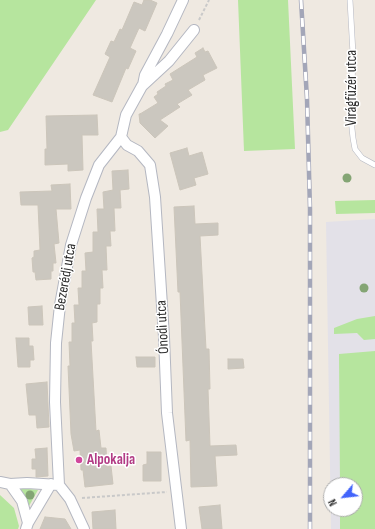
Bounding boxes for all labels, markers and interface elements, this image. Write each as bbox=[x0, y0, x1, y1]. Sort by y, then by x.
street label: Virágfüzér utca bbox=[343, 50, 361, 126]
street label: Bezerédj utca bbox=[51, 242, 81, 312]
street label: Ónodi utca bbox=[153, 300, 173, 354]
place label: Alpokalja bbox=[87, 451, 135, 469]
marker: Alpokalja bbox=[74, 455, 84, 465]
north arrow bbox=[323, 477, 363, 517]
text: N bbox=[326, 497, 340, 508]

